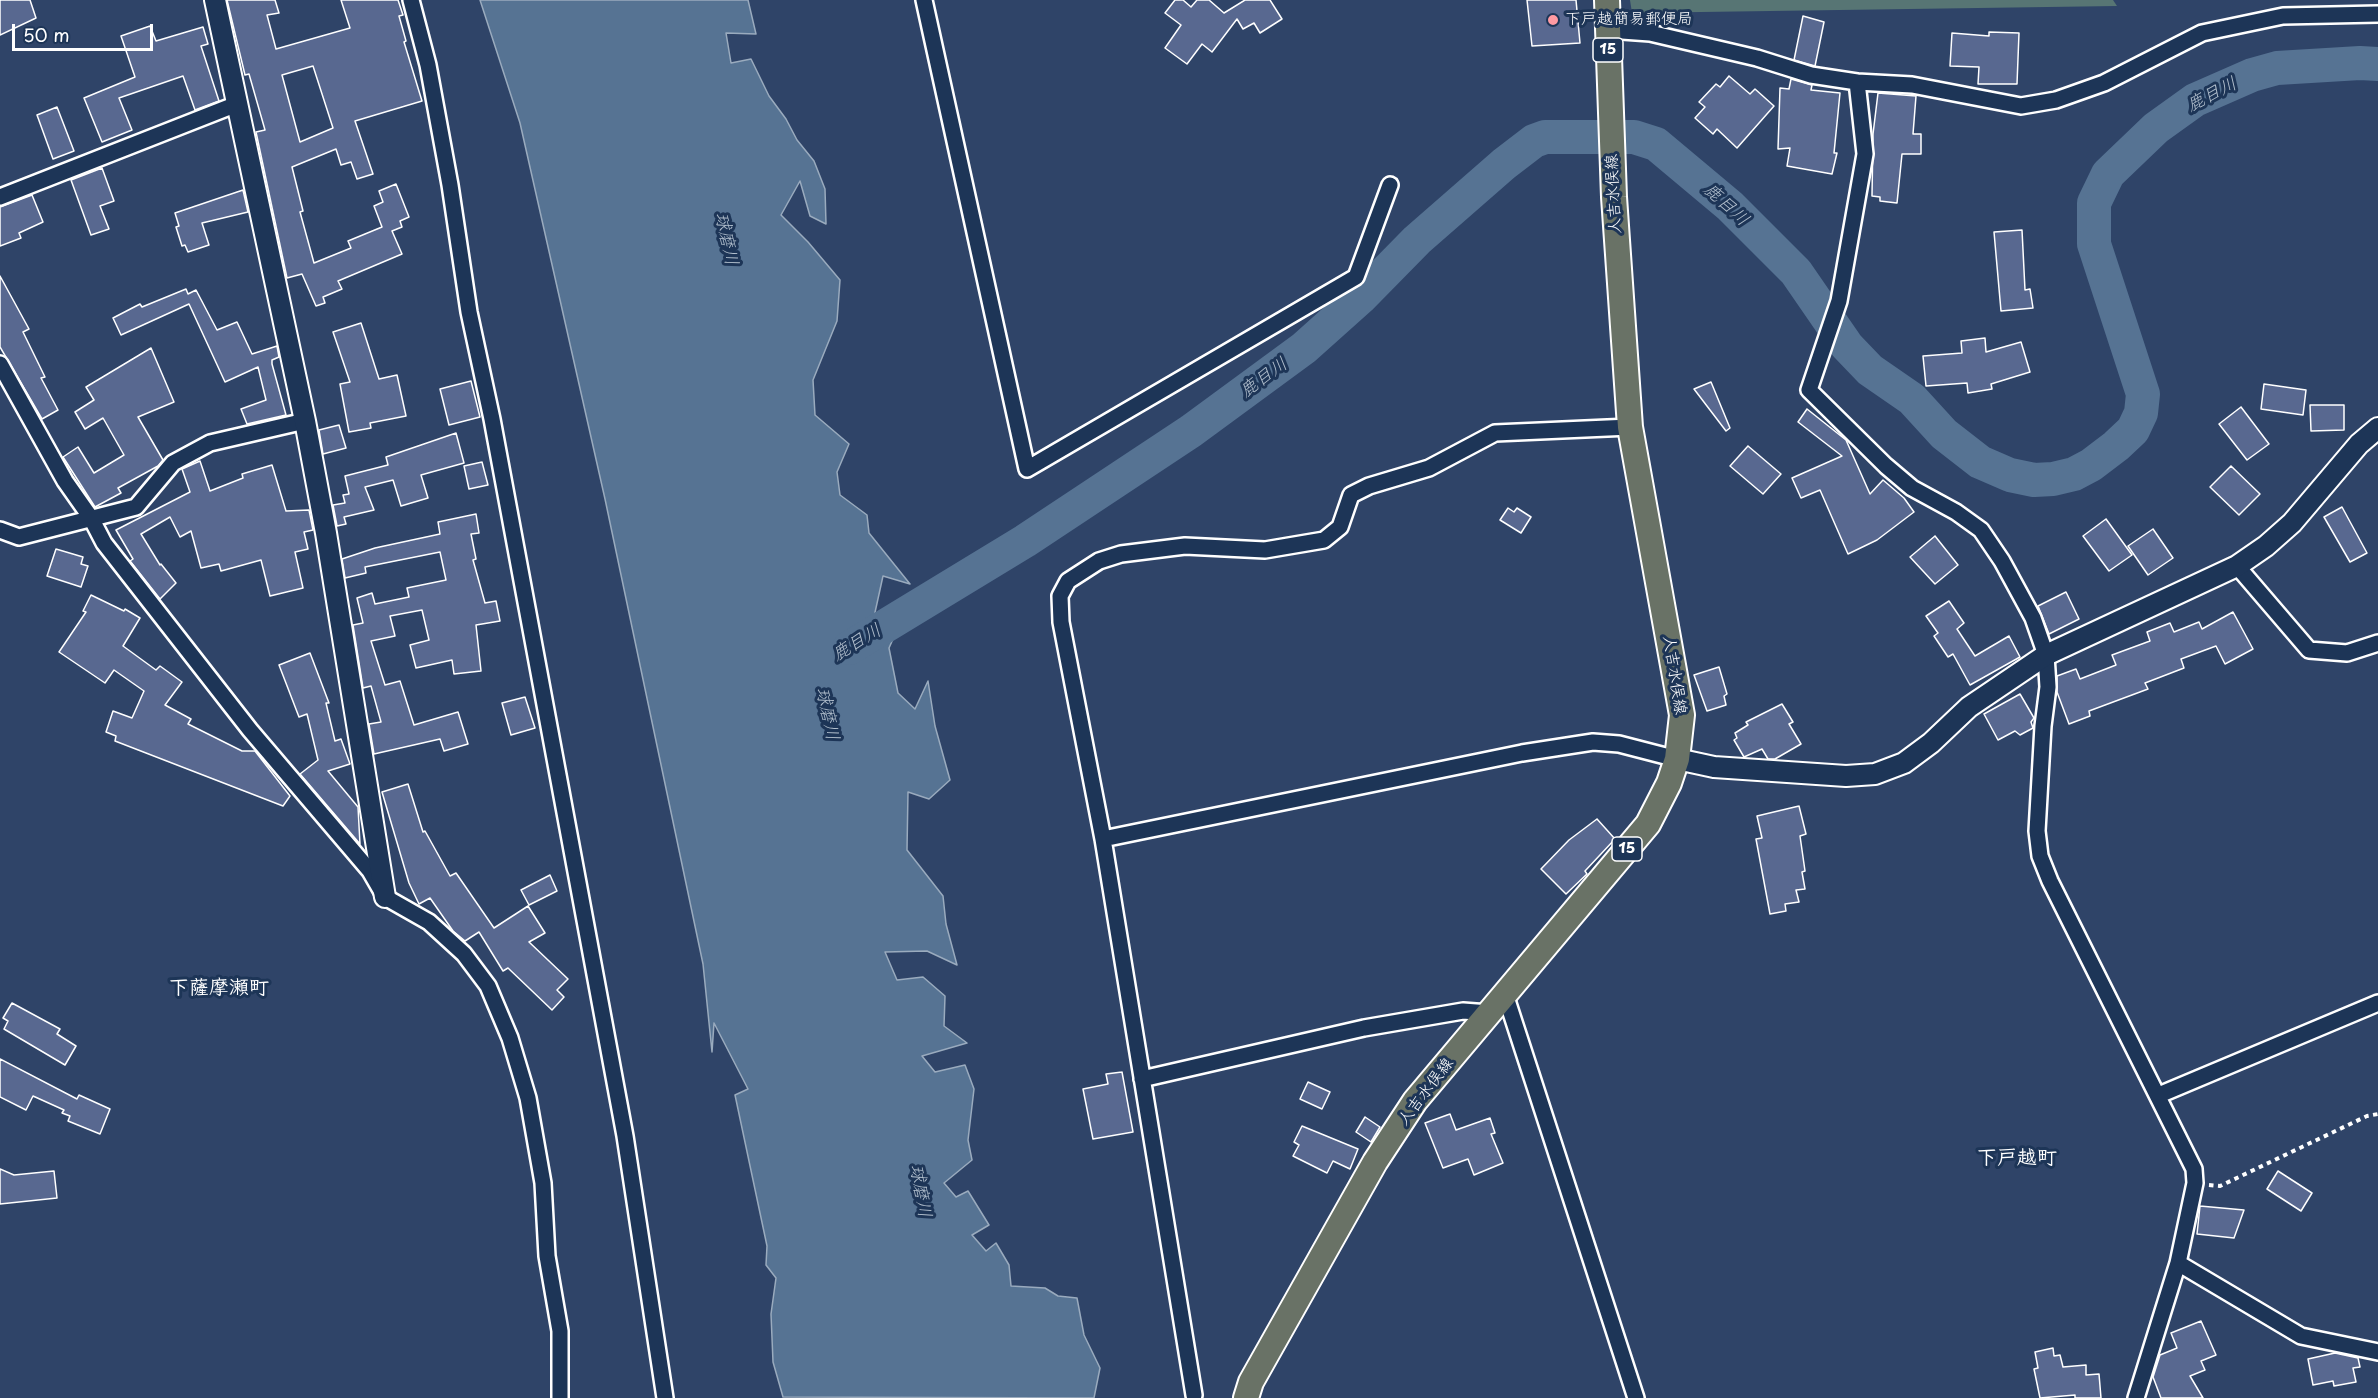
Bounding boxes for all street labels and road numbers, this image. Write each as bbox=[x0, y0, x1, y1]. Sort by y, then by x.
road number: 15 bbox=[1593, 38, 1623, 62]
street label: 人吉水俣線 bbox=[1602, 154, 1626, 234]
street label: 人吉水俣線 bbox=[1658, 634, 1690, 716]
road number: 15 bbox=[1612, 837, 1642, 861]
street label: 人吉水俣線 bbox=[1394, 1054, 1458, 1130]

